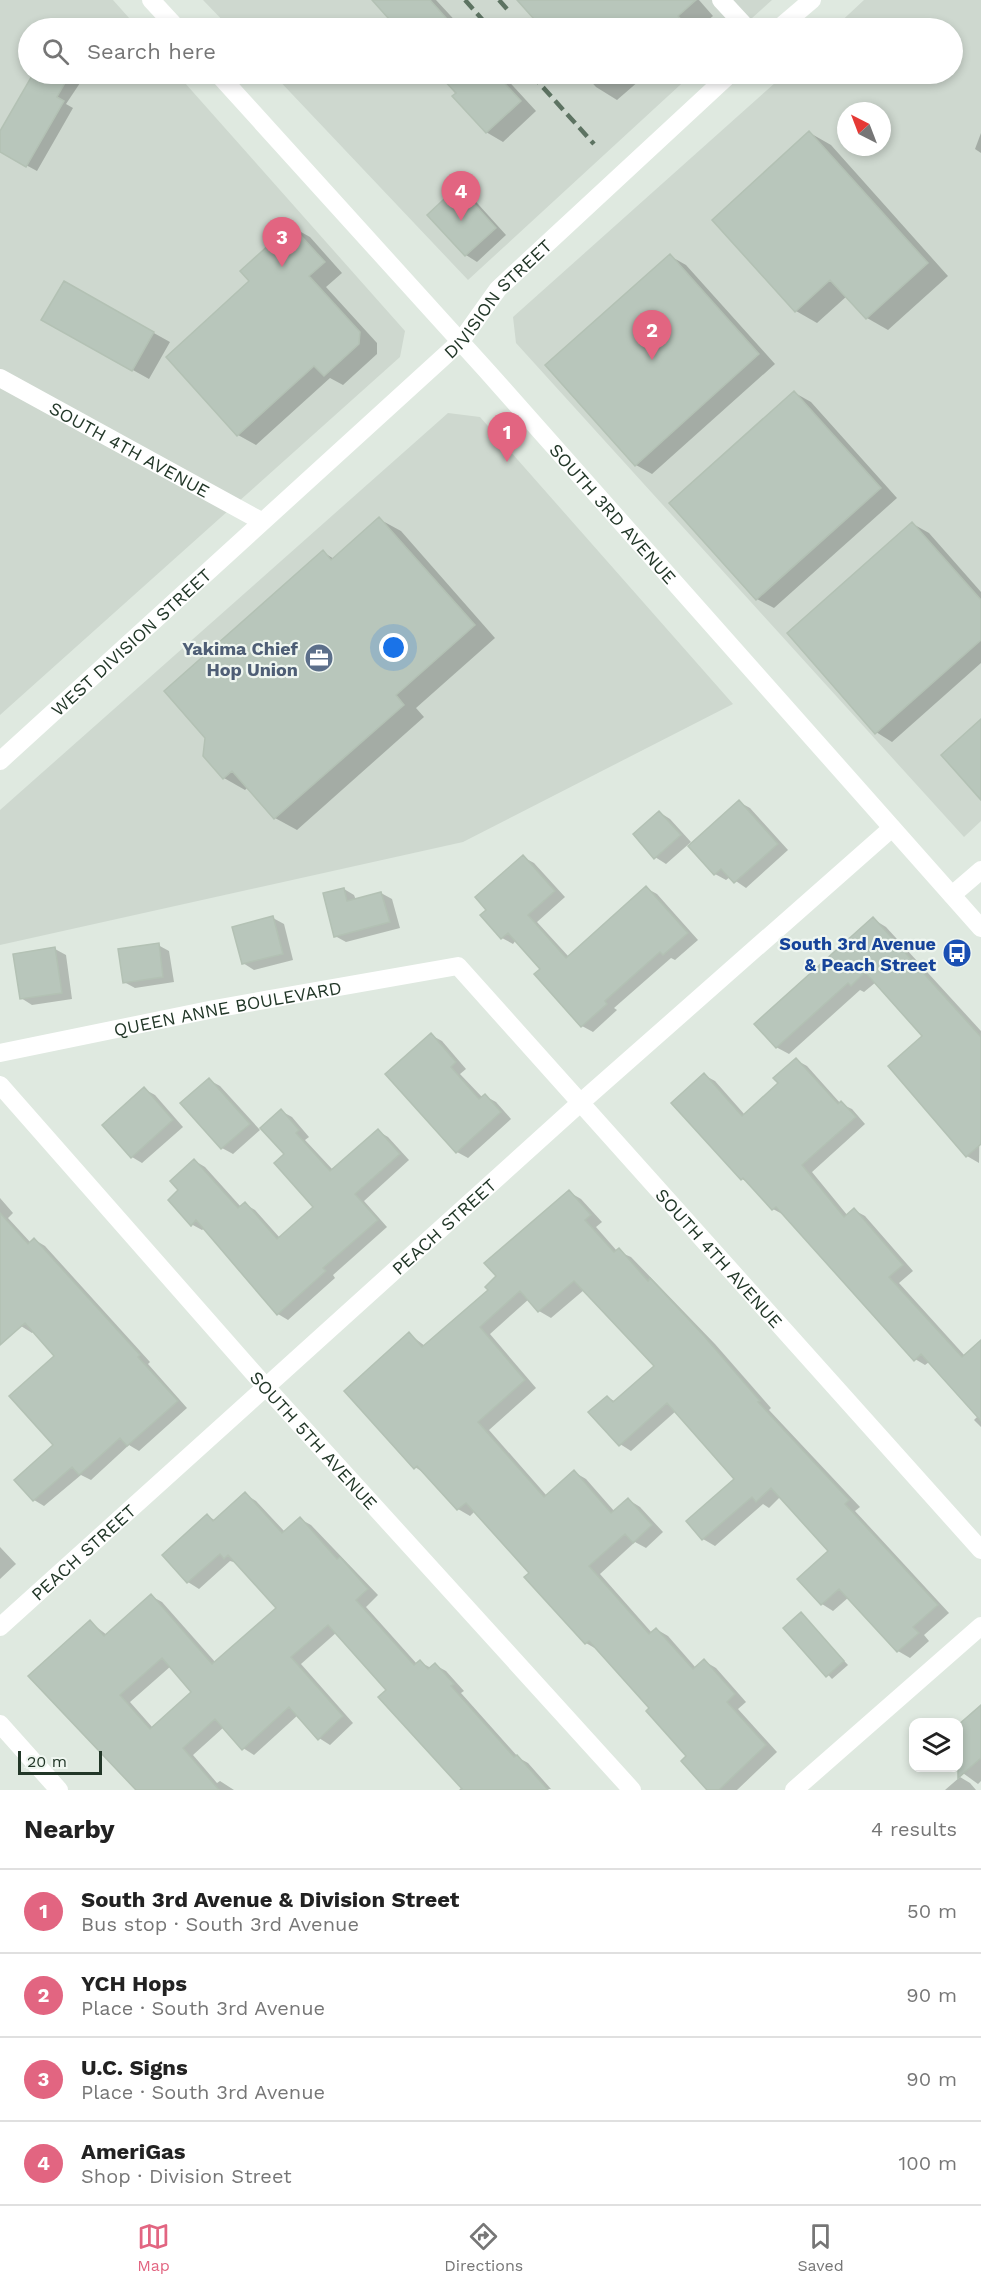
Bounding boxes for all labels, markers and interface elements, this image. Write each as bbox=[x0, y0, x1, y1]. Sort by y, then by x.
search box bbox=[18, 18, 963, 84]
icon: search bbox=[39, 35, 72, 68]
text: Search here bbox=[87, 39, 216, 64]
north arrow bbox=[837, 102, 891, 156]
pin: 4 bbox=[442, 172, 480, 221]
pin: 3 bbox=[262, 218, 302, 267]
street label: DIVISION STREET bbox=[439, 234, 556, 362]
pin: 2 bbox=[632, 310, 672, 360]
street label: SOUTH 4TH AVENUE bbox=[46, 397, 214, 501]
pin: 1 bbox=[488, 412, 526, 462]
street label: SOUTH 3RD AVENUE bbox=[546, 439, 681, 588]
street label: WEST DIVISION STREET bbox=[47, 564, 215, 720]
your location bbox=[379, 633, 408, 662]
place label: Yakima Chief Hop Union bbox=[182, 638, 299, 680]
office icon: Yakima Chief Hop Union bbox=[303, 642, 335, 674]
place label: South 3rd Avenue & Peach Street bbox=[779, 933, 936, 975]
bus stop icon: South 3rd Avenue & Peach Street bbox=[941, 937, 973, 969]
street label: QUEEN ANNE BOULEVARD bbox=[112, 976, 343, 1040]
street label: PEACH STREET bbox=[387, 1174, 500, 1279]
street label: SOUTH 4TH AVENUE bbox=[652, 1184, 787, 1332]
street label: SOUTH 5TH AVENUE bbox=[246, 1366, 382, 1513]
street label: PEACH STREET bbox=[27, 1499, 140, 1604]
map controls bbox=[909, 1718, 963, 1772]
button: layers bbox=[909, 1718, 963, 1772]
scale bar bbox=[18, 1748, 102, 1776]
text: 20 m bbox=[27, 1752, 67, 1771]
text: Nearby bbox=[24, 1814, 115, 1844]
text: 4 results bbox=[871, 1817, 957, 1841]
text: South 3rd Avenue & Division Street bbox=[81, 1887, 459, 1912]
text: 1 bbox=[39, 1899, 48, 1923]
text: 50 m bbox=[907, 1899, 957, 1923]
text: Bus stop · South 3rd Avenue bbox=[81, 1912, 359, 1936]
text: YCH Hops bbox=[81, 1971, 187, 1996]
text: 2 bbox=[38, 1983, 49, 2007]
text: 90 m bbox=[906, 1983, 957, 2007]
text: Place · South 3rd Avenue bbox=[81, 1996, 325, 2020]
text: U.C. Signs bbox=[81, 2055, 188, 2080]
text: 3 bbox=[38, 2067, 49, 2091]
text: 90 m bbox=[906, 2067, 957, 2091]
text: Place · South 3rd Avenue bbox=[81, 2080, 325, 2104]
text: AmeriGas bbox=[81, 2139, 186, 2164]
text: 4 bbox=[37, 2151, 50, 2175]
text: 100 m bbox=[898, 2151, 957, 2175]
text: Shop · Division Street bbox=[81, 2164, 292, 2188]
tab: Map bbox=[137, 2220, 170, 2275]
tab: Directions bbox=[444, 2220, 523, 2275]
tab: Saved bbox=[797, 2220, 844, 2275]

